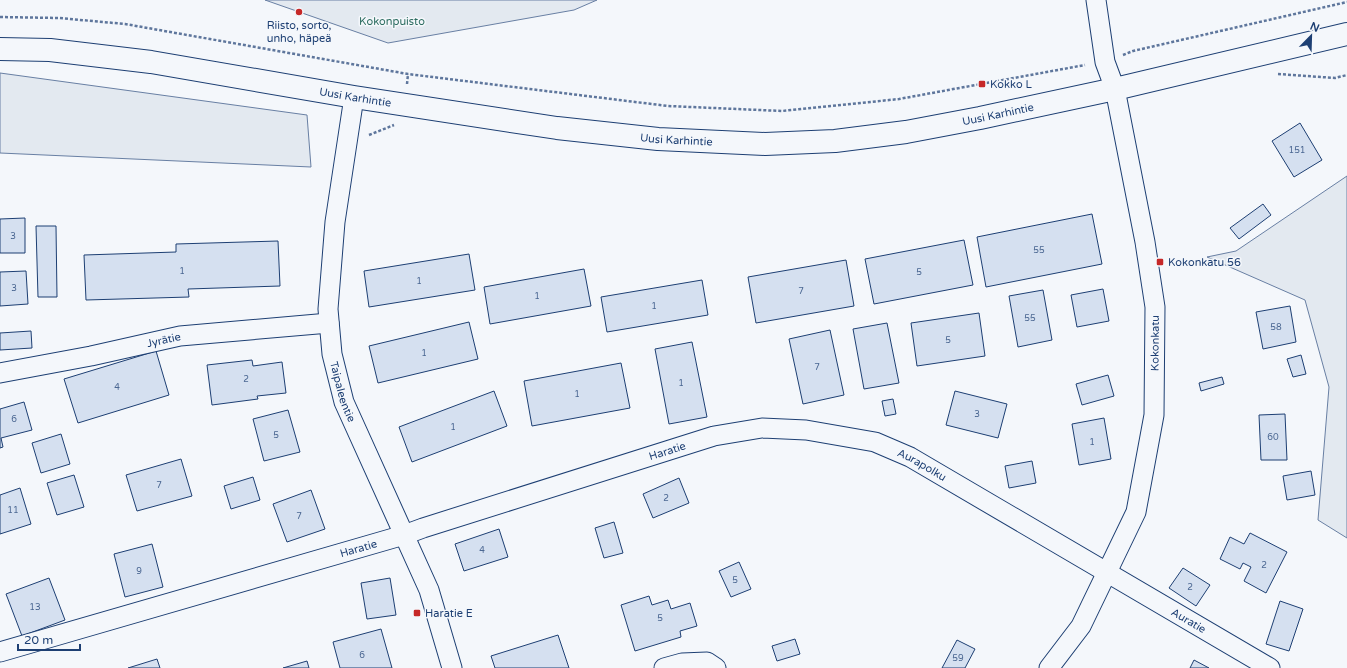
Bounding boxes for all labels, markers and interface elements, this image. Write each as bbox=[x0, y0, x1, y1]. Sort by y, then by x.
marker: Riisto, sorto, unho, häpeä bbox=[294, 7, 304, 17]
park label: Kokonpuisto bbox=[359, 15, 425, 28]
north arrow bbox=[1291, 16, 1331, 56]
place label: Riisto, sorto, unho, häpeä bbox=[267, 19, 331, 45]
text: N bbox=[1308, 20, 1321, 35]
place label: Kokko L bbox=[990, 78, 1032, 91]
marker: Kokko L bbox=[977, 79, 987, 89]
street label: Uusi Karhintie bbox=[318, 85, 392, 110]
street label: Uusi Karhintie bbox=[961, 101, 1035, 128]
street label: Uusi Karhintie bbox=[639, 131, 713, 149]
house number: 151 bbox=[1289, 145, 1305, 156]
house number: 3 bbox=[10, 231, 16, 242]
house number: 55 bbox=[1033, 245, 1045, 256]
place label: Kokonkatu 56 bbox=[1168, 256, 1241, 269]
marker: Kokonkatu 56 bbox=[1155, 257, 1165, 267]
house number: 1 bbox=[179, 266, 185, 277]
house number: 5 bbox=[916, 267, 922, 278]
house number: 1 bbox=[416, 276, 422, 287]
house number: 3 bbox=[11, 283, 17, 294]
house number: 7 bbox=[798, 286, 804, 297]
house number: 1 bbox=[534, 291, 540, 302]
house number: 1 bbox=[651, 301, 657, 312]
house number: 55 bbox=[1024, 313, 1036, 324]
street label: Kokonkatu bbox=[1148, 315, 1162, 371]
house number: 58 bbox=[1270, 322, 1282, 333]
street label: Jyrätie bbox=[145, 330, 182, 350]
house number: 5 bbox=[945, 335, 951, 346]
house number: 1 bbox=[421, 348, 427, 359]
street label: Taipaleentie bbox=[327, 360, 358, 424]
house number: 7 bbox=[814, 362, 820, 373]
house number: 2 bbox=[243, 374, 249, 385]
house number: 1 bbox=[678, 378, 684, 389]
house number: 4 bbox=[114, 382, 120, 393]
house number: 1 bbox=[574, 389, 580, 400]
house number: 3 bbox=[974, 409, 980, 420]
house number: 6 bbox=[11, 414, 17, 425]
house number: 1 bbox=[450, 422, 456, 433]
house number: 5 bbox=[273, 430, 279, 441]
house number: 60 bbox=[1267, 432, 1279, 443]
house number: 1 bbox=[1089, 437, 1095, 448]
street label: Haratie bbox=[647, 439, 687, 463]
street label: Aurapolku bbox=[895, 446, 949, 484]
house number: 7 bbox=[156, 480, 162, 491]
house number: 2 bbox=[663, 493, 669, 504]
house number: 11 bbox=[7, 505, 19, 516]
house number: 7 bbox=[296, 511, 302, 522]
street label: Haratie bbox=[338, 537, 378, 560]
house number: 4 bbox=[479, 545, 485, 556]
house number: 2 bbox=[1261, 560, 1267, 571]
house number: 9 bbox=[136, 566, 142, 577]
house number: 5 bbox=[732, 575, 738, 586]
house number: 2 bbox=[1187, 582, 1193, 593]
house number: 13 bbox=[29, 602, 41, 613]
street label: Auratie bbox=[1169, 606, 1208, 636]
place label: Haratie E bbox=[425, 607, 473, 620]
marker: Haratie E bbox=[412, 608, 422, 618]
house number: 5 bbox=[657, 613, 663, 624]
scale bar bbox=[18, 626, 80, 652]
text: 20 m bbox=[24, 633, 53, 647]
house number: 6 bbox=[359, 650, 365, 661]
house number: 59 bbox=[952, 653, 964, 664]

